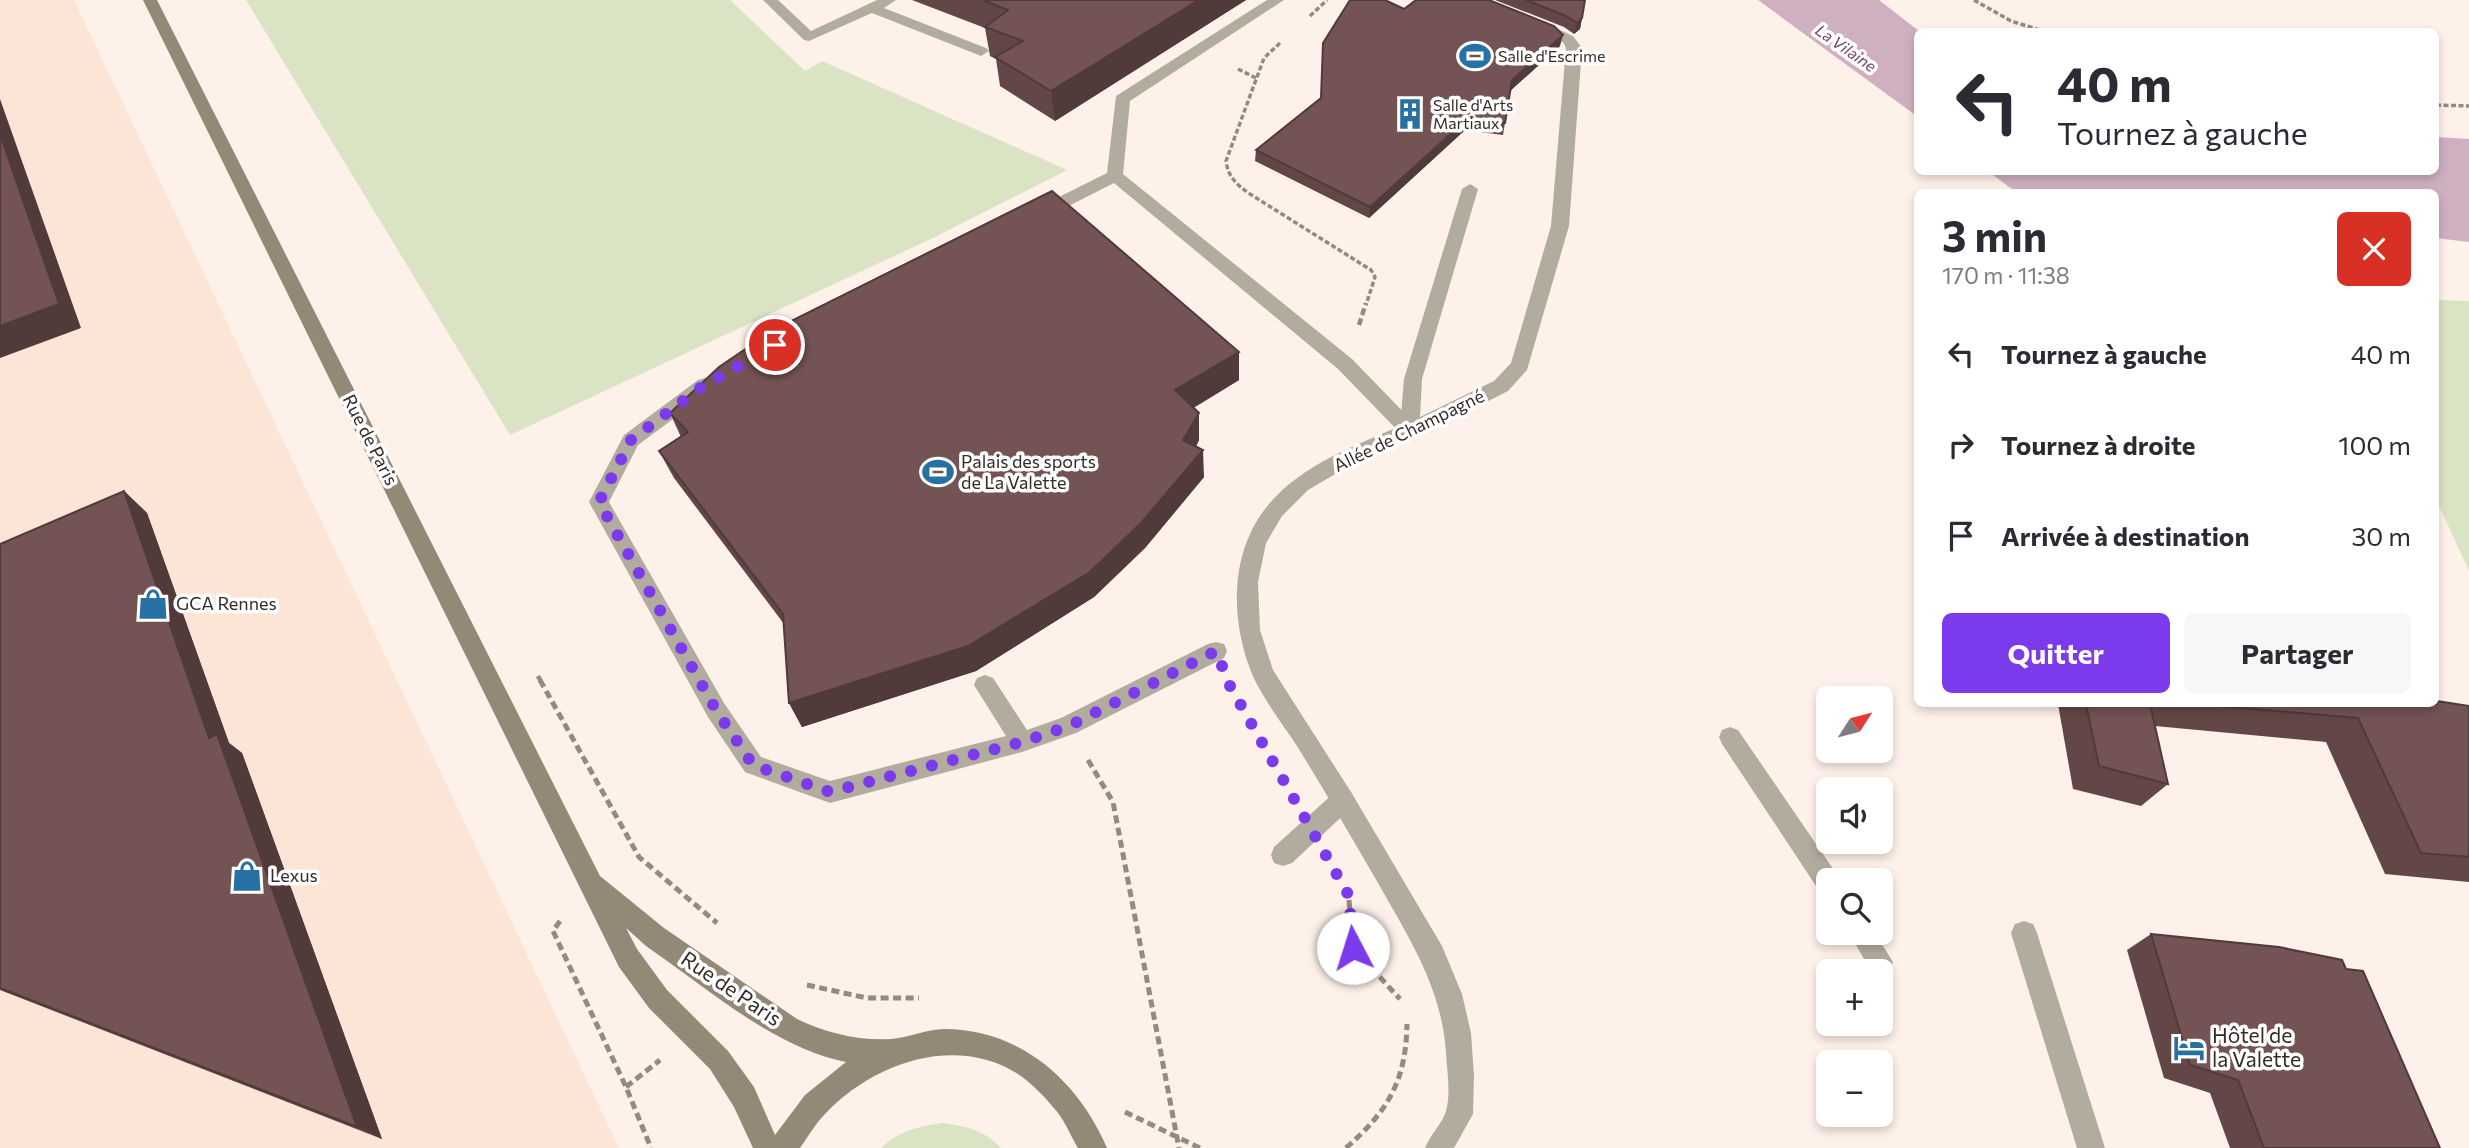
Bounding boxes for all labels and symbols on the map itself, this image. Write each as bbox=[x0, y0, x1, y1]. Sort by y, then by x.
water label: La Vilaine bbox=[1812, 20, 1881, 76]
sports icon: Salle d'Escrime bbox=[1458, 39, 1492, 73]
place label: Salle d'Escrime bbox=[1498, 46, 1605, 65]
place label: Salle d'Arts Martiaux bbox=[1433, 95, 1513, 132]
building icon: Salle d'Arts Martiaux bbox=[1393, 97, 1427, 131]
pin bbox=[745, 315, 805, 375]
street label: Allée de Champagné bbox=[1330, 384, 1487, 476]
street label: Rue de Paris bbox=[339, 390, 403, 489]
place label: Palais des sports de La Valette bbox=[961, 450, 1096, 493]
sports icon: Palais des sports de La Valette bbox=[921, 455, 955, 489]
shop icon: GCA Rennes bbox=[136, 587, 170, 621]
place label: GCA Rennes bbox=[176, 592, 277, 614]
north arrow bbox=[1816, 686, 1894, 763]
shop icon: Lexus bbox=[230, 859, 264, 893]
place label: Lexus bbox=[270, 864, 318, 886]
position arrow bbox=[1316, 911, 1390, 985]
street label: Rue de Paris bbox=[677, 945, 787, 1030]
place label: Hôtel de la Valette bbox=[2212, 1022, 2301, 1071]
hotel icon: Hôtel de la Valette bbox=[2172, 1031, 2206, 1065]

